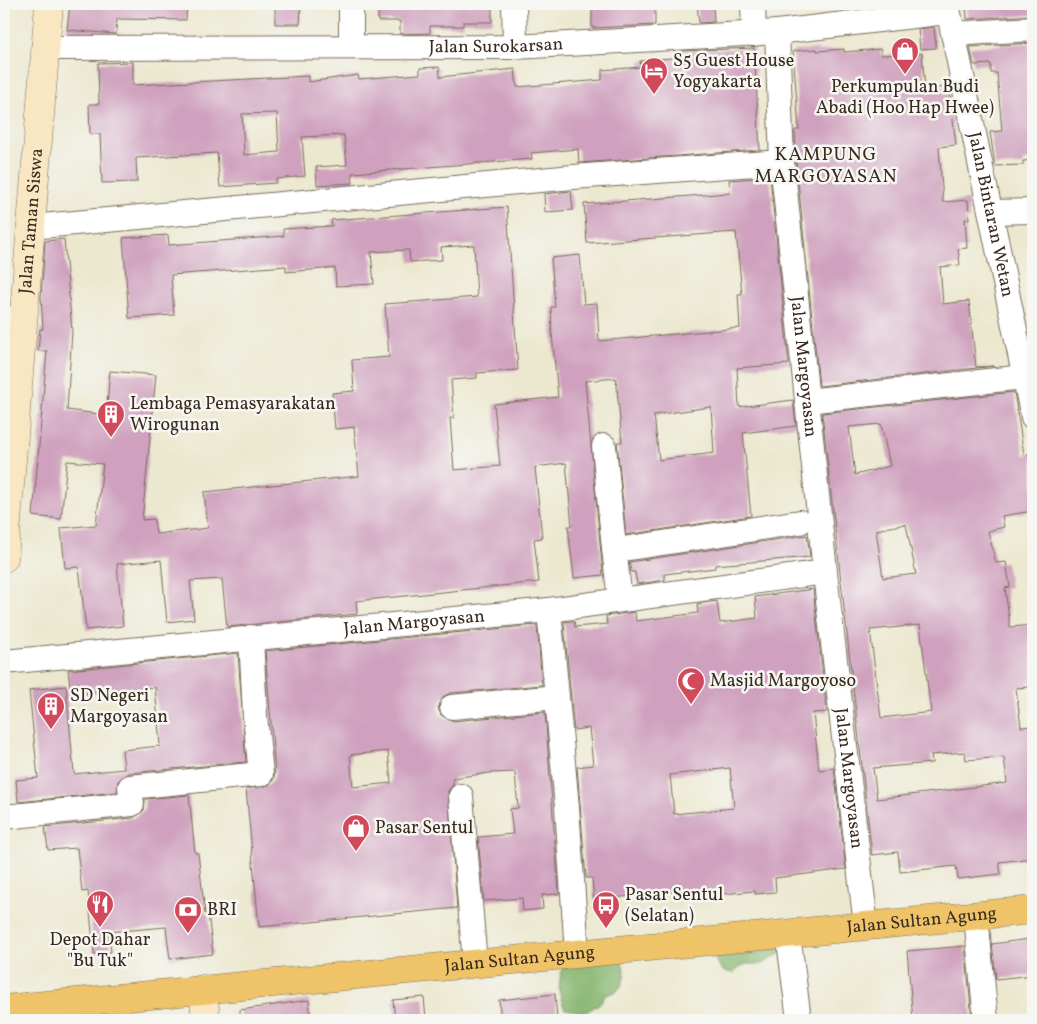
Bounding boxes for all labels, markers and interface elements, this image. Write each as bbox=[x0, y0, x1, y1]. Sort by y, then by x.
street label: Jalan Surokarsan bbox=[429, 32, 564, 60]
shop icon: Perkumpulan Budi Abadi (Hoo Hap Hwee) bbox=[890, 36, 920, 75]
place label: S5 Guest House Yogyakarta bbox=[673, 49, 794, 95]
hotel icon: S5 Guest House Yogyakarta bbox=[639, 56, 669, 95]
place label: Perkumpulan Budi Abadi (Hoo Hap Hwee) bbox=[816, 75, 994, 121]
street label: Jalan Bintaran Wetan bbox=[961, 130, 1020, 299]
district label: KAMPUNG MARGOYASAN bbox=[754, 142, 898, 190]
street label: Jalan Taman Siswa bbox=[13, 147, 50, 295]
street label: Jalan Margoyasan bbox=[784, 295, 823, 439]
place label: Lembaga Pemasyarakatan Wirogunan bbox=[130, 392, 336, 438]
building icon: Lembaga Pemasyarakatan Wirogunan bbox=[96, 399, 126, 438]
street label: Jalan Margoyasan bbox=[342, 604, 486, 642]
mosque icon: Masjid Margoyoso bbox=[676, 666, 706, 705]
place label: Masjid Margoyoso bbox=[710, 669, 856, 694]
place label: SD Negeri Margoyasan bbox=[70, 684, 168, 730]
building icon: SD Negeri Margoyasan bbox=[36, 691, 66, 730]
street label: Jalan Margoyasan bbox=[828, 706, 869, 850]
shop icon: Pasar Sentul bbox=[341, 813, 371, 852]
place label: Pasar Sentul bbox=[375, 816, 473, 841]
place label: Pasar Sentul (Selatan) bbox=[625, 883, 723, 929]
restaurant icon: Depot Dahar "Bu Tuk" bbox=[85, 889, 115, 928]
bus stop icon: Pasar Sentul (Selatan) bbox=[591, 890, 621, 929]
bank icon: BRI bbox=[173, 895, 203, 934]
place label: BRI bbox=[207, 898, 237, 923]
street label: Jalan Sultan Agung bbox=[846, 901, 998, 940]
place label: Depot Dahar "Bu Tuk" bbox=[50, 928, 151, 974]
street label: Jalan Sultan Agung bbox=[443, 940, 596, 979]

